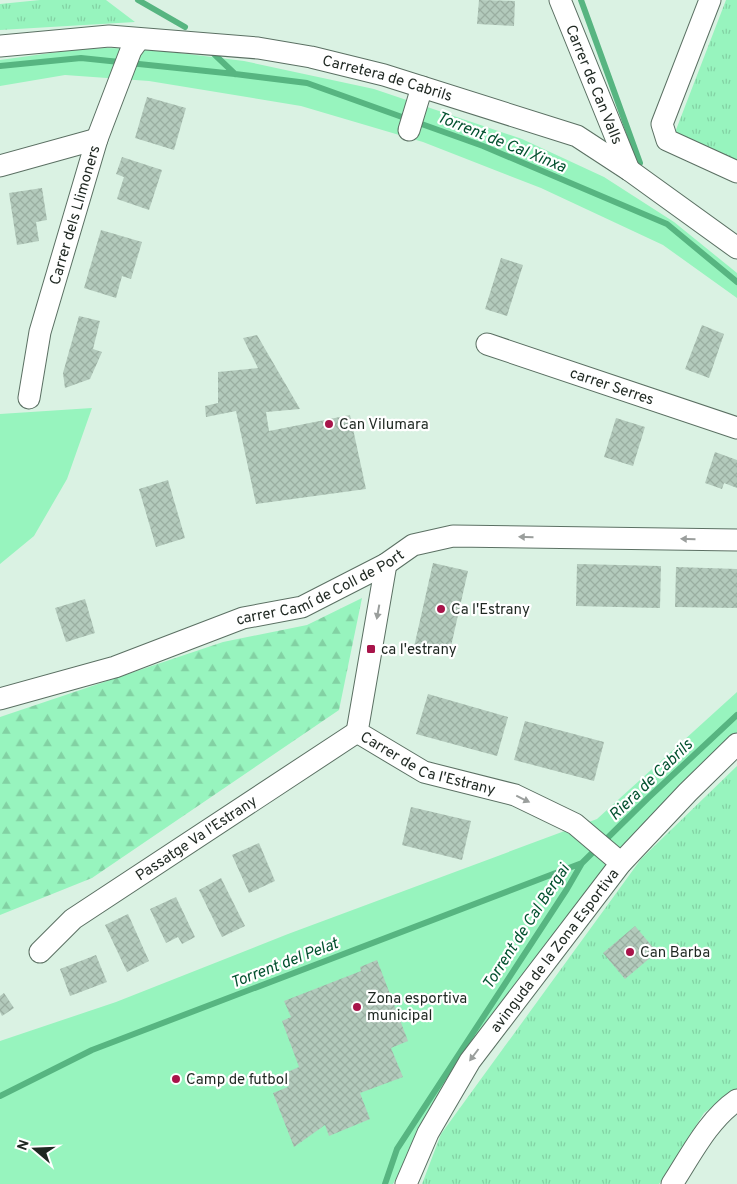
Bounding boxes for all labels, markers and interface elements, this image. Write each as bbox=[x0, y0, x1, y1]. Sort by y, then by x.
street label: Carrer de Can Valls bbox=[560, 22, 626, 148]
street label: Carretera de Cabrils bbox=[320, 52, 454, 107]
water label: Torrent de Cal Xinxa bbox=[434, 108, 569, 178]
street label: Carrer dels Llimoners bbox=[46, 143, 106, 287]
street label: carrer Serres bbox=[567, 365, 656, 410]
place label: Can Vilumara bbox=[339, 416, 429, 435]
marker: Can Vilumara bbox=[323, 418, 335, 430]
one-way arrow bbox=[518, 533, 534, 541]
one-way arrow bbox=[680, 535, 696, 543]
street label: carrer Camí de Coll de Port bbox=[234, 546, 409, 631]
place label: Ca l'Estrany bbox=[451, 601, 530, 620]
marker: Ca l'Estrany bbox=[435, 603, 447, 615]
one-way arrow bbox=[373, 605, 381, 621]
place label: ca l'estrany bbox=[381, 641, 457, 660]
marker: ca l'estrany bbox=[365, 643, 377, 655]
street label: Carrer de Ca l'Estrany bbox=[356, 728, 497, 801]
water label: Riera de Cabrils bbox=[605, 735, 698, 825]
street label: Passatge Va l'Estrany bbox=[133, 792, 261, 886]
one-way arrow bbox=[516, 795, 530, 803]
water label: Torrent de Cal Bergai bbox=[479, 860, 575, 993]
street label: avinguda de la Zona Esportiva bbox=[487, 866, 624, 1037]
water label: Torrent del Pelat bbox=[228, 934, 343, 994]
place label: Can Barba bbox=[640, 944, 710, 963]
marker: Can Barba bbox=[624, 946, 636, 958]
place label: Zona esportiva municipal bbox=[367, 990, 467, 1026]
marker: Zona esportiva municipal bbox=[351, 1001, 363, 1013]
one-way arrow bbox=[469, 1048, 480, 1061]
place label: Camp de futbol bbox=[186, 1071, 288, 1090]
marker: Camp de futbol bbox=[170, 1073, 182, 1085]
north arrow bbox=[10, 1124, 60, 1174]
text: N bbox=[14, 1138, 34, 1153]

